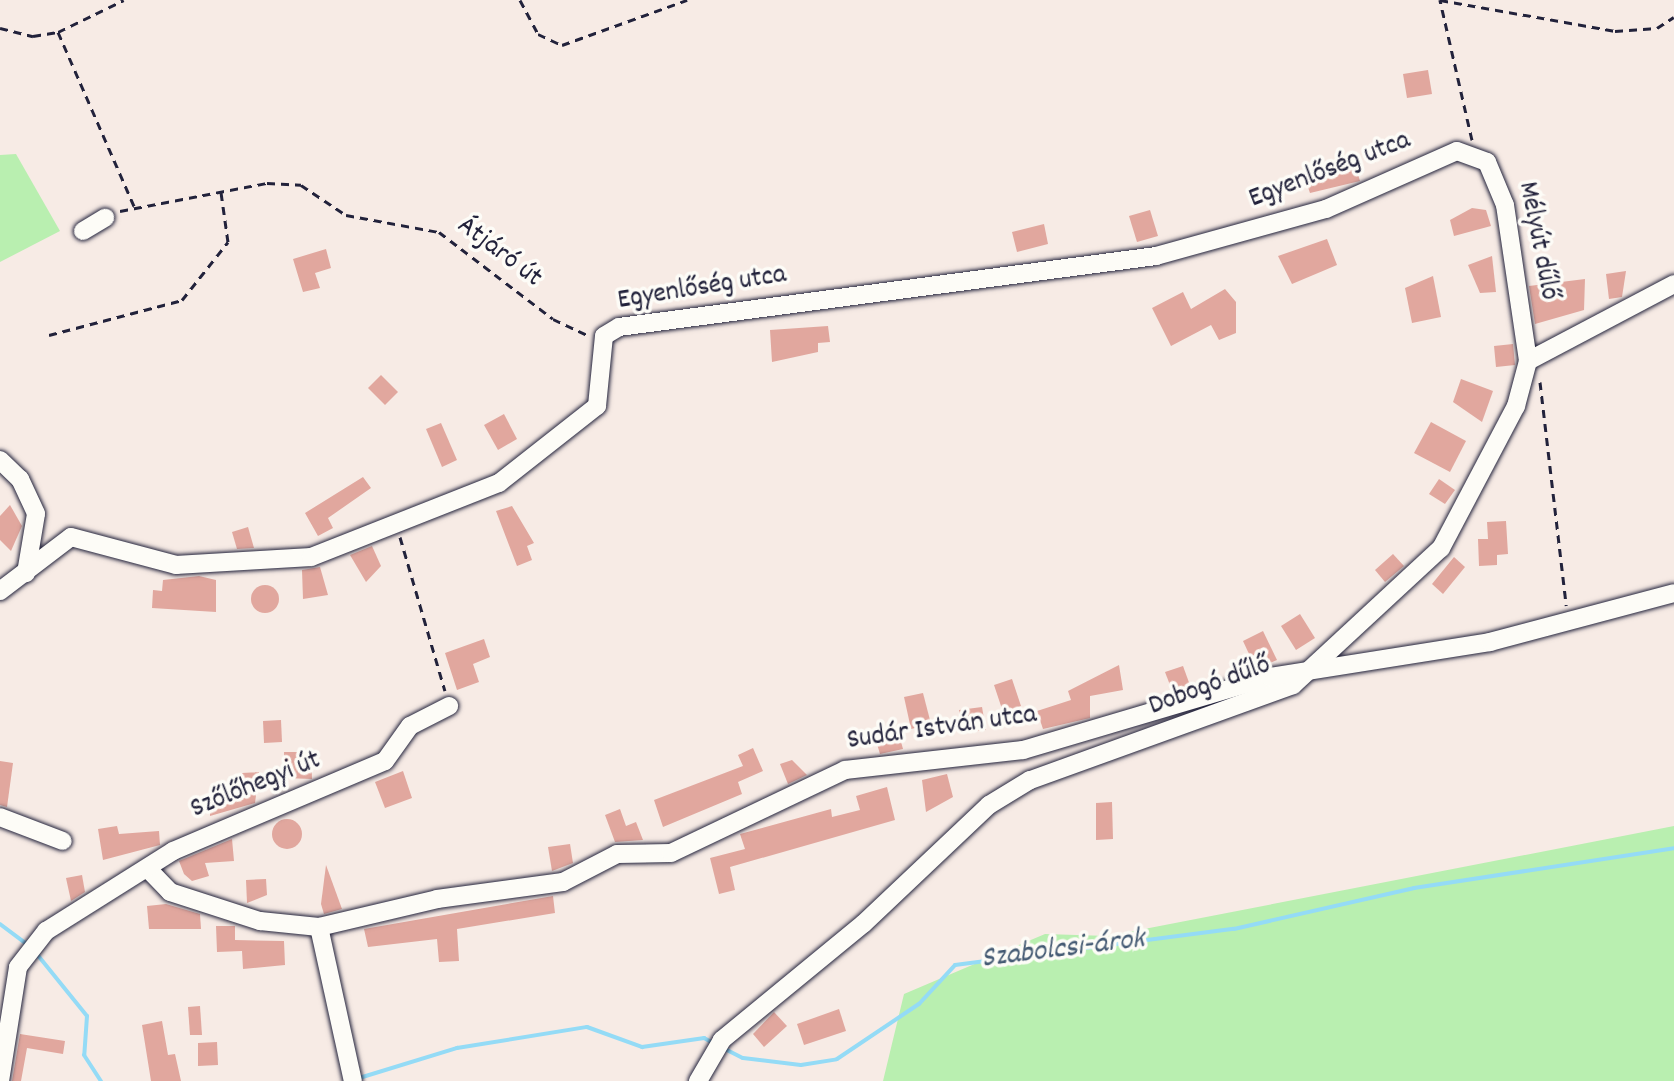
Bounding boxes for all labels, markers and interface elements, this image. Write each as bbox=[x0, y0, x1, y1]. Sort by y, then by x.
street label: Egyenlőség utca bbox=[1245, 125, 1415, 217]
street label: Mélyút dűlő bbox=[1509, 179, 1565, 303]
street label: Átjáró út bbox=[450, 210, 548, 296]
street label: Egyenlőség utca bbox=[615, 259, 789, 319]
street label: Dobogó dűlő bbox=[1145, 650, 1275, 724]
street label: Sudár István utca bbox=[845, 699, 1039, 759]
street label: Szőlőhegyi út bbox=[186, 745, 326, 827]
water label: Szabolcsi-árok bbox=[979, 923, 1147, 979]

